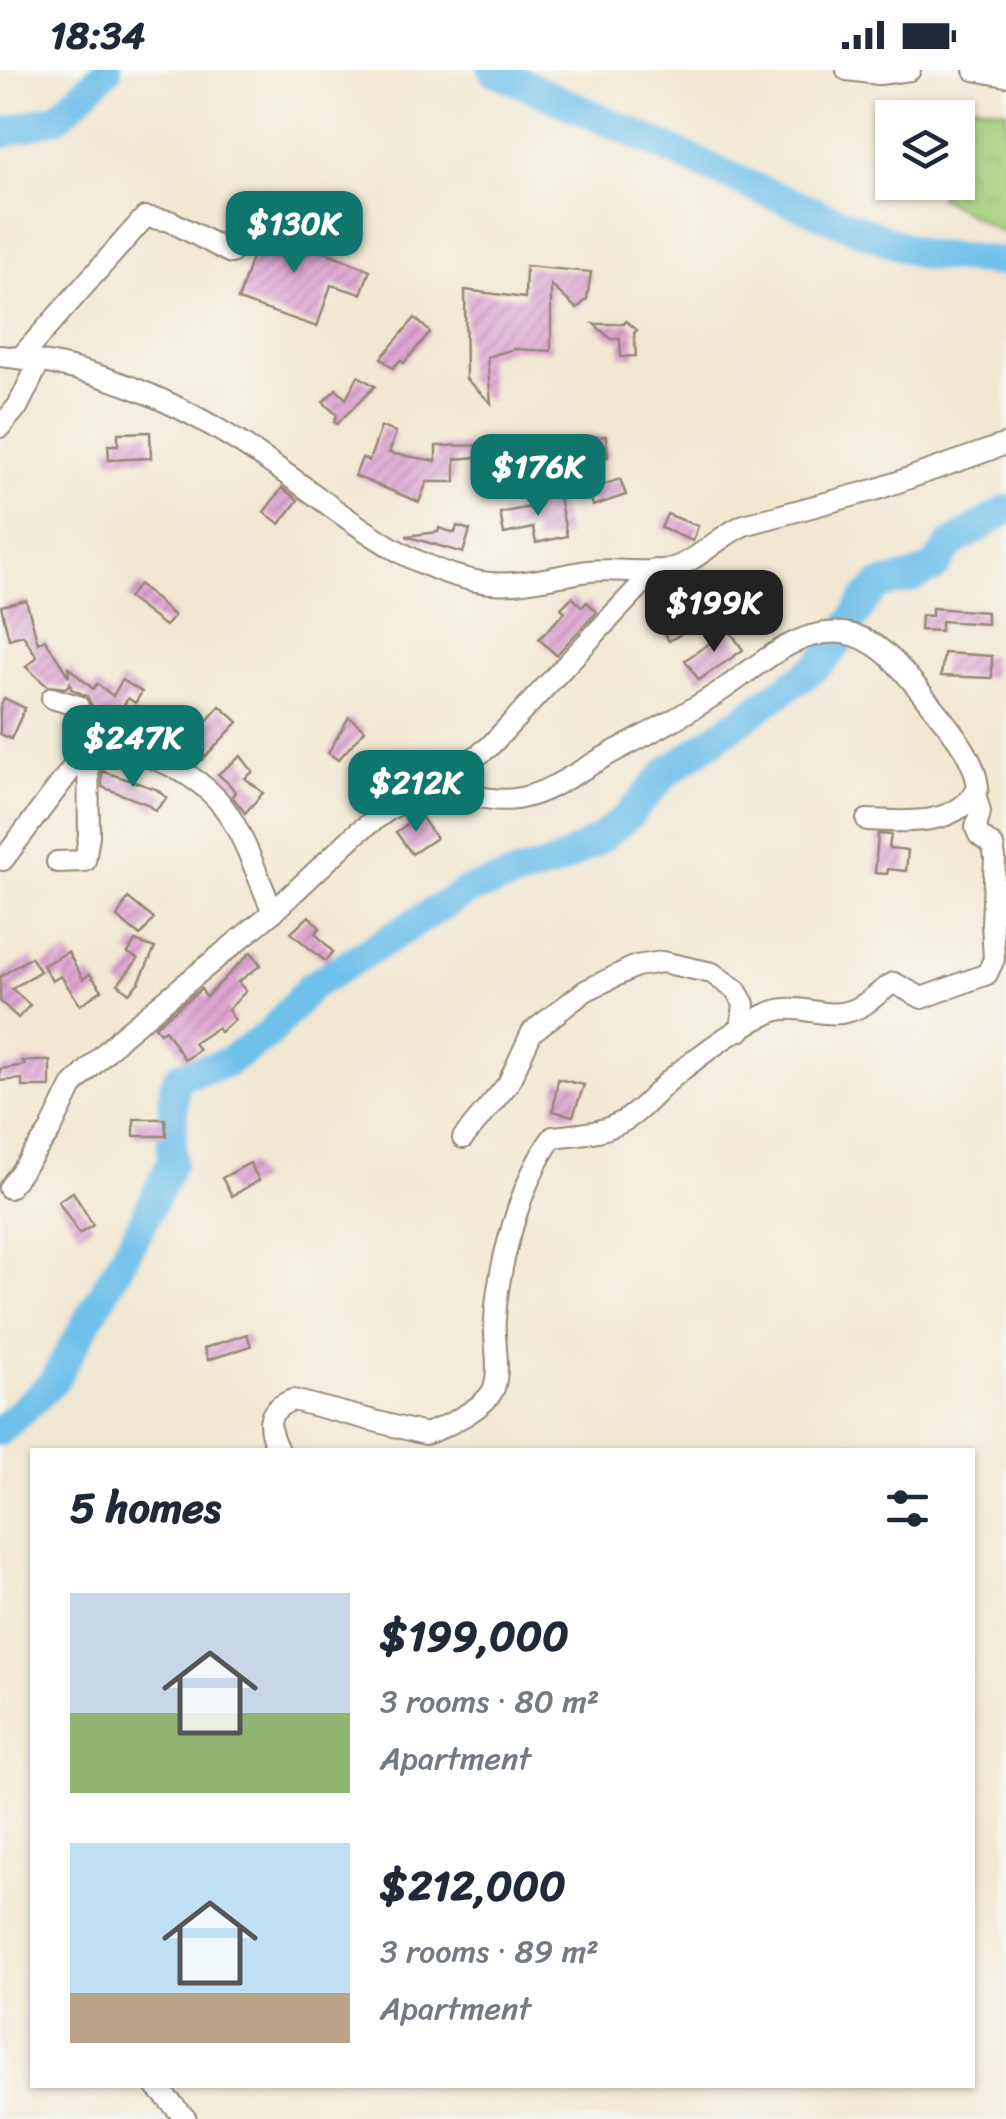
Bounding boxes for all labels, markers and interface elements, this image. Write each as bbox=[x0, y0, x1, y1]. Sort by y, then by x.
text: 18:34 bbox=[50, 2, 145, 69]
map controls bbox=[875, 100, 975, 200]
button: layers bbox=[875, 100, 975, 200]
pin: $130K bbox=[224, 191, 364, 276]
text: $130K bbox=[248, 195, 340, 252]
pin: $176K bbox=[468, 434, 608, 519]
text: $176K bbox=[492, 438, 584, 495]
pin: $199K bbox=[644, 570, 784, 655]
text: $199K bbox=[667, 574, 761, 631]
pin: $247K bbox=[63, 705, 203, 790]
text: $247K bbox=[84, 709, 182, 766]
pin: $212K bbox=[346, 750, 486, 835]
text: $212K bbox=[370, 754, 462, 811]
text: 5 homes bbox=[70, 1471, 221, 1545]
icon: filters bbox=[880, 1481, 935, 1536]
text: $199,000 bbox=[380, 1599, 569, 1673]
icon: home bbox=[150, 1633, 270, 1753]
text: 3 rooms · 80 m² bbox=[380, 1673, 599, 1730]
text: Apartment bbox=[380, 1730, 531, 1787]
text: $212,000 bbox=[380, 1849, 566, 1923]
icon: home bbox=[150, 1883, 270, 2003]
text: 3 rooms · 89 m² bbox=[380, 1923, 599, 1980]
text: Apartment bbox=[380, 1980, 531, 2037]

